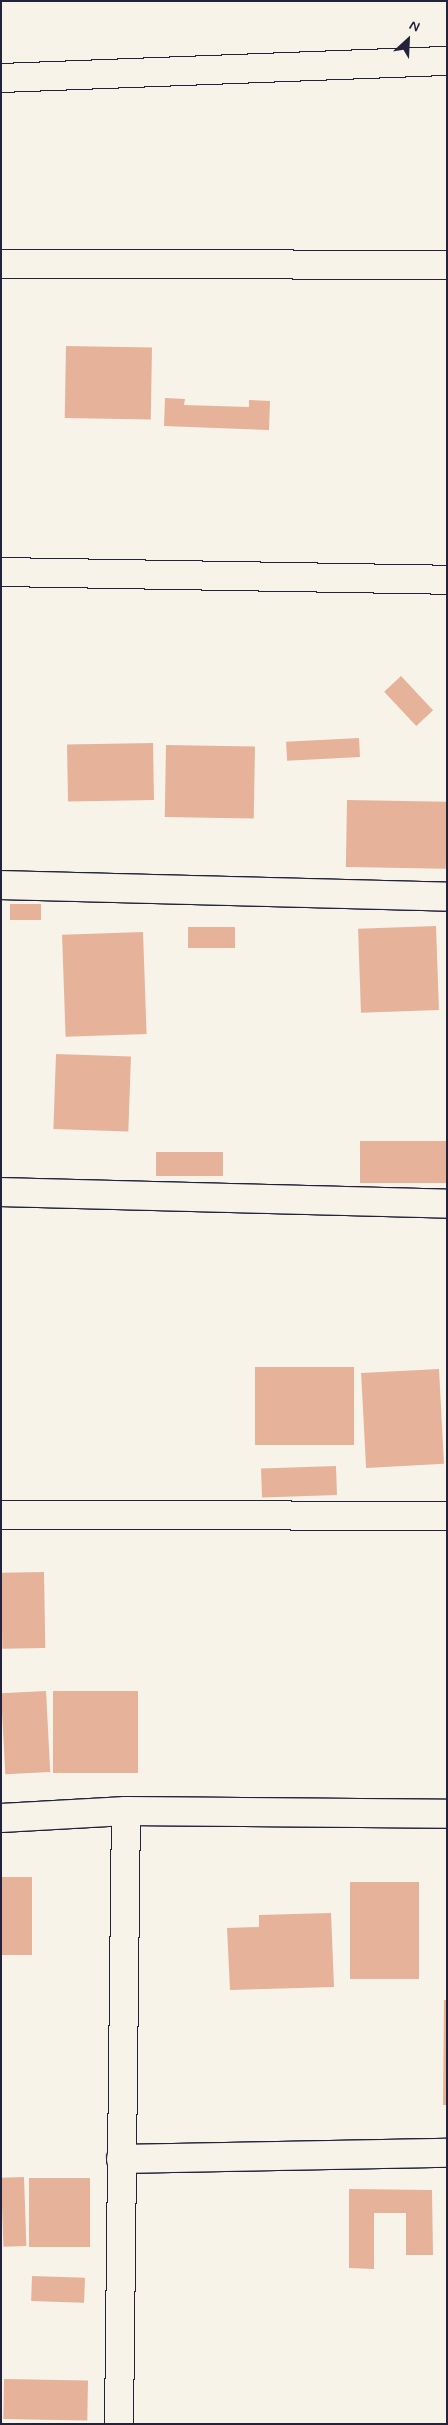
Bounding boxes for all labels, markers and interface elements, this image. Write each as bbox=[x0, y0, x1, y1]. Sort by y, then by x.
north arrow bbox=[383, 15, 433, 65]
text: N bbox=[406, 16, 422, 37]

